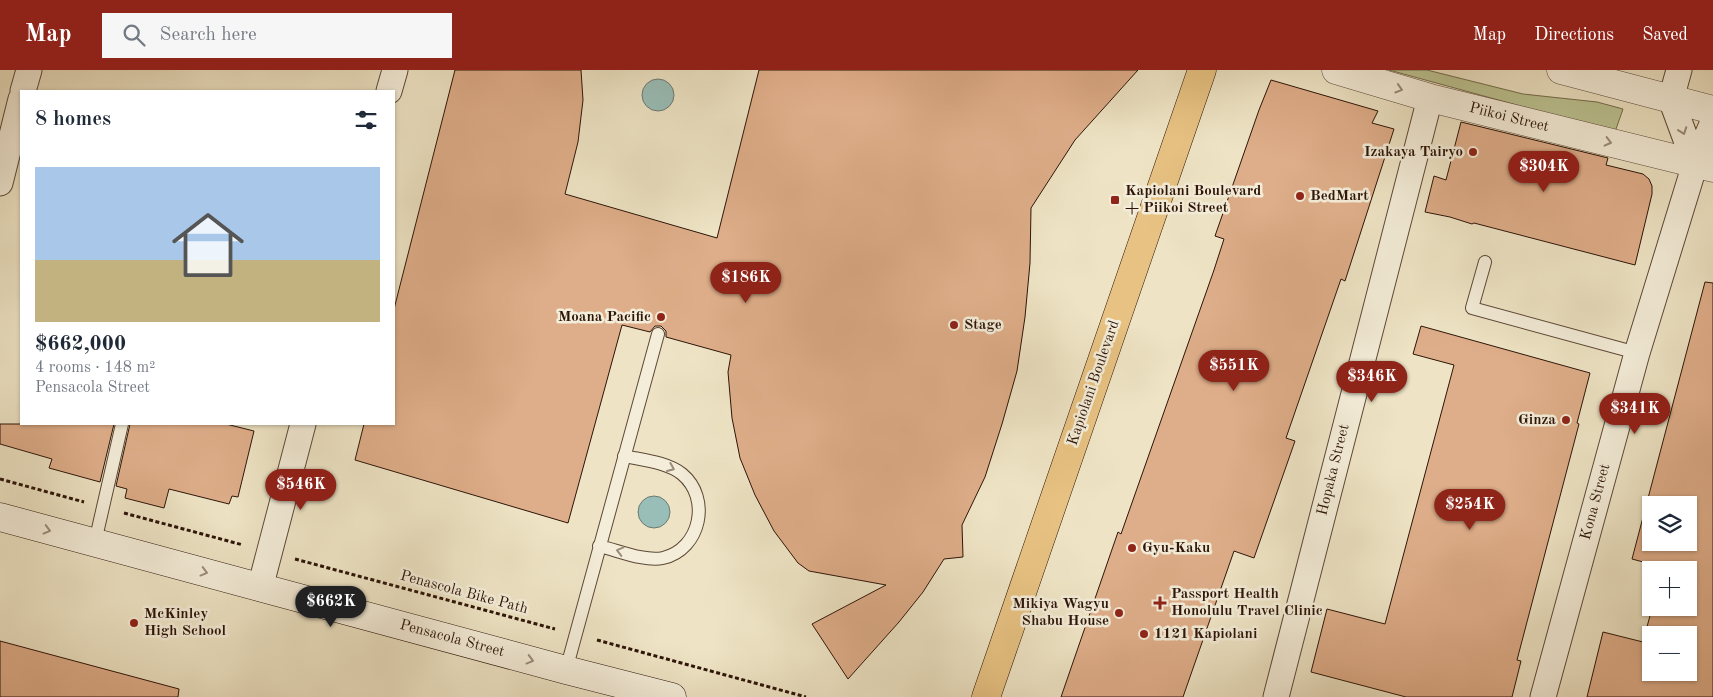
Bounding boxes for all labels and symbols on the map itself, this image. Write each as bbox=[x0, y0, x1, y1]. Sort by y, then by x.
one-way arrow bbox=[1395, 83, 1403, 93]
street label: Piikoi Street bbox=[1468, 101, 1550, 135]
one-way arrow bbox=[1677, 126, 1687, 135]
one-way arrow bbox=[1603, 136, 1612, 147]
place label: Izakaya Tairyo bbox=[1364, 145, 1463, 160]
marker: Izakaya Tairyo bbox=[1467, 146, 1479, 158]
pin: $304K bbox=[1509, 150, 1579, 193]
place label: Kapiolani Boulevard + Piikoi Street bbox=[1125, 184, 1261, 216]
place label: BedMart bbox=[1310, 189, 1369, 204]
marker: BedMart bbox=[1294, 190, 1306, 202]
marker: Kapiolani Boulevard + Piikoi Street bbox=[1109, 194, 1121, 206]
pin: $186K bbox=[711, 262, 781, 304]
place label: Moana Pacific bbox=[558, 310, 651, 325]
marker: Moana Pacific bbox=[655, 311, 667, 323]
place label: Stage bbox=[964, 318, 1002, 333]
street label: Kapiolani Boulevard bbox=[1066, 318, 1123, 448]
marker: Stage bbox=[948, 319, 960, 331]
pin: $551K bbox=[1199, 350, 1269, 392]
pin: $346K bbox=[1337, 360, 1407, 403]
pin: $341K bbox=[1600, 392, 1670, 435]
place label: Ginza bbox=[1518, 413, 1556, 428]
marker: Ginza bbox=[1560, 414, 1572, 426]
street label: Hopaka Street bbox=[1315, 423, 1353, 517]
one-way arrow bbox=[666, 462, 675, 473]
street label: Kona Street bbox=[1579, 462, 1613, 542]
pin: $546K bbox=[266, 468, 336, 511]
pin: $254K bbox=[1435, 488, 1505, 531]
one-way arrow bbox=[43, 524, 51, 534]
place label: Gyu-Kaku bbox=[1142, 541, 1210, 556]
marker: Gyu-Kaku bbox=[1126, 542, 1138, 554]
one-way arrow bbox=[615, 546, 624, 557]
one-way arrow bbox=[199, 566, 208, 577]
street label: Penascola Bike Path bbox=[398, 569, 530, 617]
pin: $662K bbox=[296, 586, 366, 628]
place label: Passport Health Honolulu Travel Clinic bbox=[1171, 587, 1323, 619]
marker: Passport Health Honolulu Travel Clinic bbox=[1153, 596, 1167, 610]
place label: Mikiya Wagyu Shabu House bbox=[1013, 597, 1109, 629]
place label: McKinley High School bbox=[144, 607, 227, 639]
marker: Mikiya Wagyu Shabu House bbox=[1113, 607, 1125, 619]
marker: McKinley High School bbox=[128, 617, 140, 629]
street label: Pensacola Street bbox=[398, 618, 506, 660]
place label: 1121 Kapiolani bbox=[1154, 627, 1257, 642]
marker: 1121 Kapiolani bbox=[1138, 628, 1150, 640]
one-way arrow bbox=[525, 654, 534, 665]

